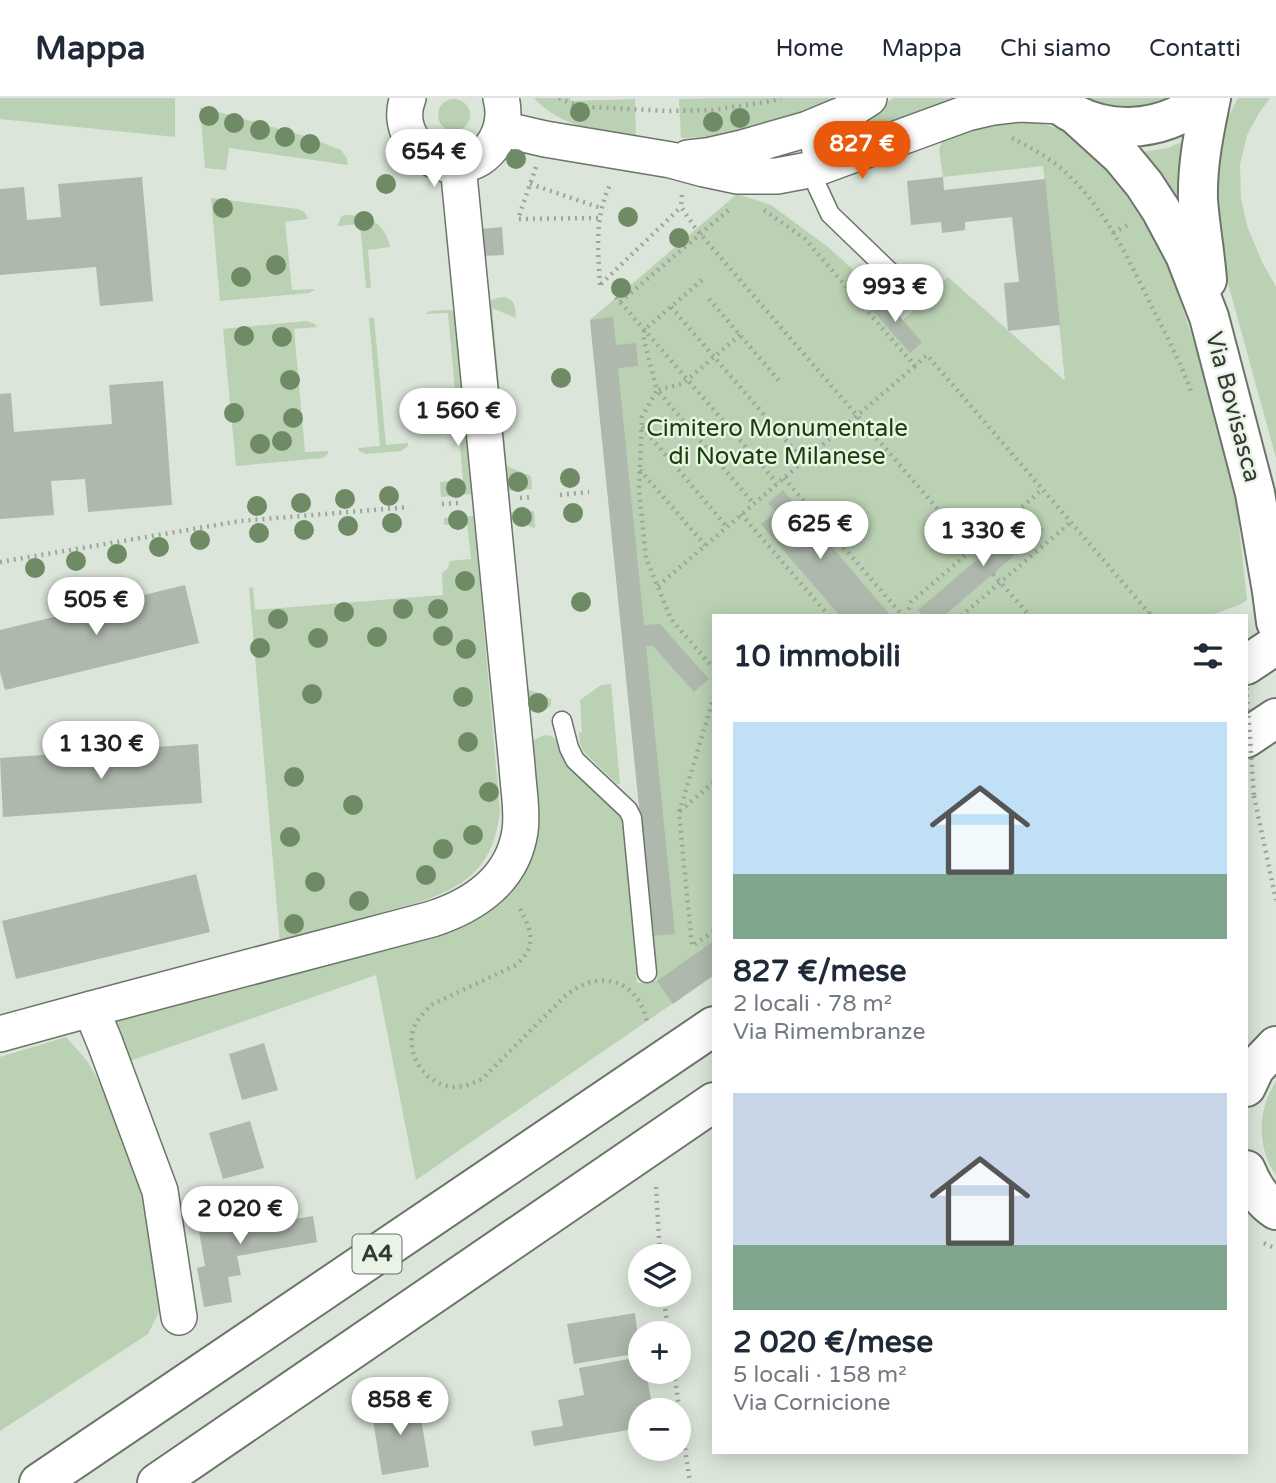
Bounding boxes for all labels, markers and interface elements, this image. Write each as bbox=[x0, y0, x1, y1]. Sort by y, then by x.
text: Mappa bbox=[35, 29, 146, 68]
text: Home bbox=[776, 34, 844, 63]
text: Mappa bbox=[882, 34, 962, 63]
text: Chi siamo bbox=[1000, 34, 1111, 63]
text: Contatti bbox=[1149, 34, 1241, 63]
pin: 827 € bbox=[813, 122, 911, 181]
pin: 654 € bbox=[385, 130, 483, 189]
text: 827 € bbox=[830, 130, 895, 158]
text: 654 € bbox=[402, 138, 467, 166]
pin: 993 € bbox=[846, 264, 944, 324]
text: 993 € bbox=[863, 273, 928, 301]
street label: Via Bovisasca bbox=[1199, 329, 1267, 485]
pin: 1 560 € bbox=[393, 388, 523, 448]
text: 1 560 € bbox=[415, 397, 501, 425]
park label: Cimitero Monumentale di Novate Milanese bbox=[646, 414, 908, 471]
pin: 625 € bbox=[771, 502, 869, 561]
pin: 1 330 € bbox=[918, 508, 1048, 568]
text: 625 € bbox=[788, 510, 853, 538]
text: 1 330 € bbox=[940, 517, 1026, 545]
pin: 505 € bbox=[47, 578, 145, 637]
text: 505 € bbox=[64, 586, 129, 614]
icon: filters bbox=[1189, 637, 1227, 675]
text: 10 immobili bbox=[733, 638, 901, 675]
pin: 1 130 € bbox=[36, 722, 166, 781]
text: 1 130 € bbox=[58, 730, 144, 758]
icon: home bbox=[917, 767, 1043, 893]
text: 827 €/mese bbox=[733, 953, 907, 990]
text: 2 locali · 78 m² bbox=[733, 990, 892, 1018]
text: Via Rimembranze bbox=[733, 1018, 925, 1046]
icon: home bbox=[917, 1138, 1043, 1264]
pin: 2 020 € bbox=[175, 1186, 305, 1246]
text: 2 020 € bbox=[197, 1195, 283, 1223]
road number: A4 bbox=[352, 1234, 402, 1274]
map controls bbox=[628, 1244, 691, 1461]
button: layers bbox=[628, 1244, 691, 1307]
button: + bbox=[628, 1321, 691, 1384]
text: 2 020 €/mese bbox=[733, 1324, 933, 1361]
text: 5 locali · 158 m² bbox=[733, 1361, 907, 1389]
pin: 858 € bbox=[351, 1378, 449, 1437]
text: 858 € bbox=[368, 1386, 433, 1414]
text: Via Cornicione bbox=[733, 1389, 891, 1417]
button: − bbox=[628, 1398, 691, 1461]

